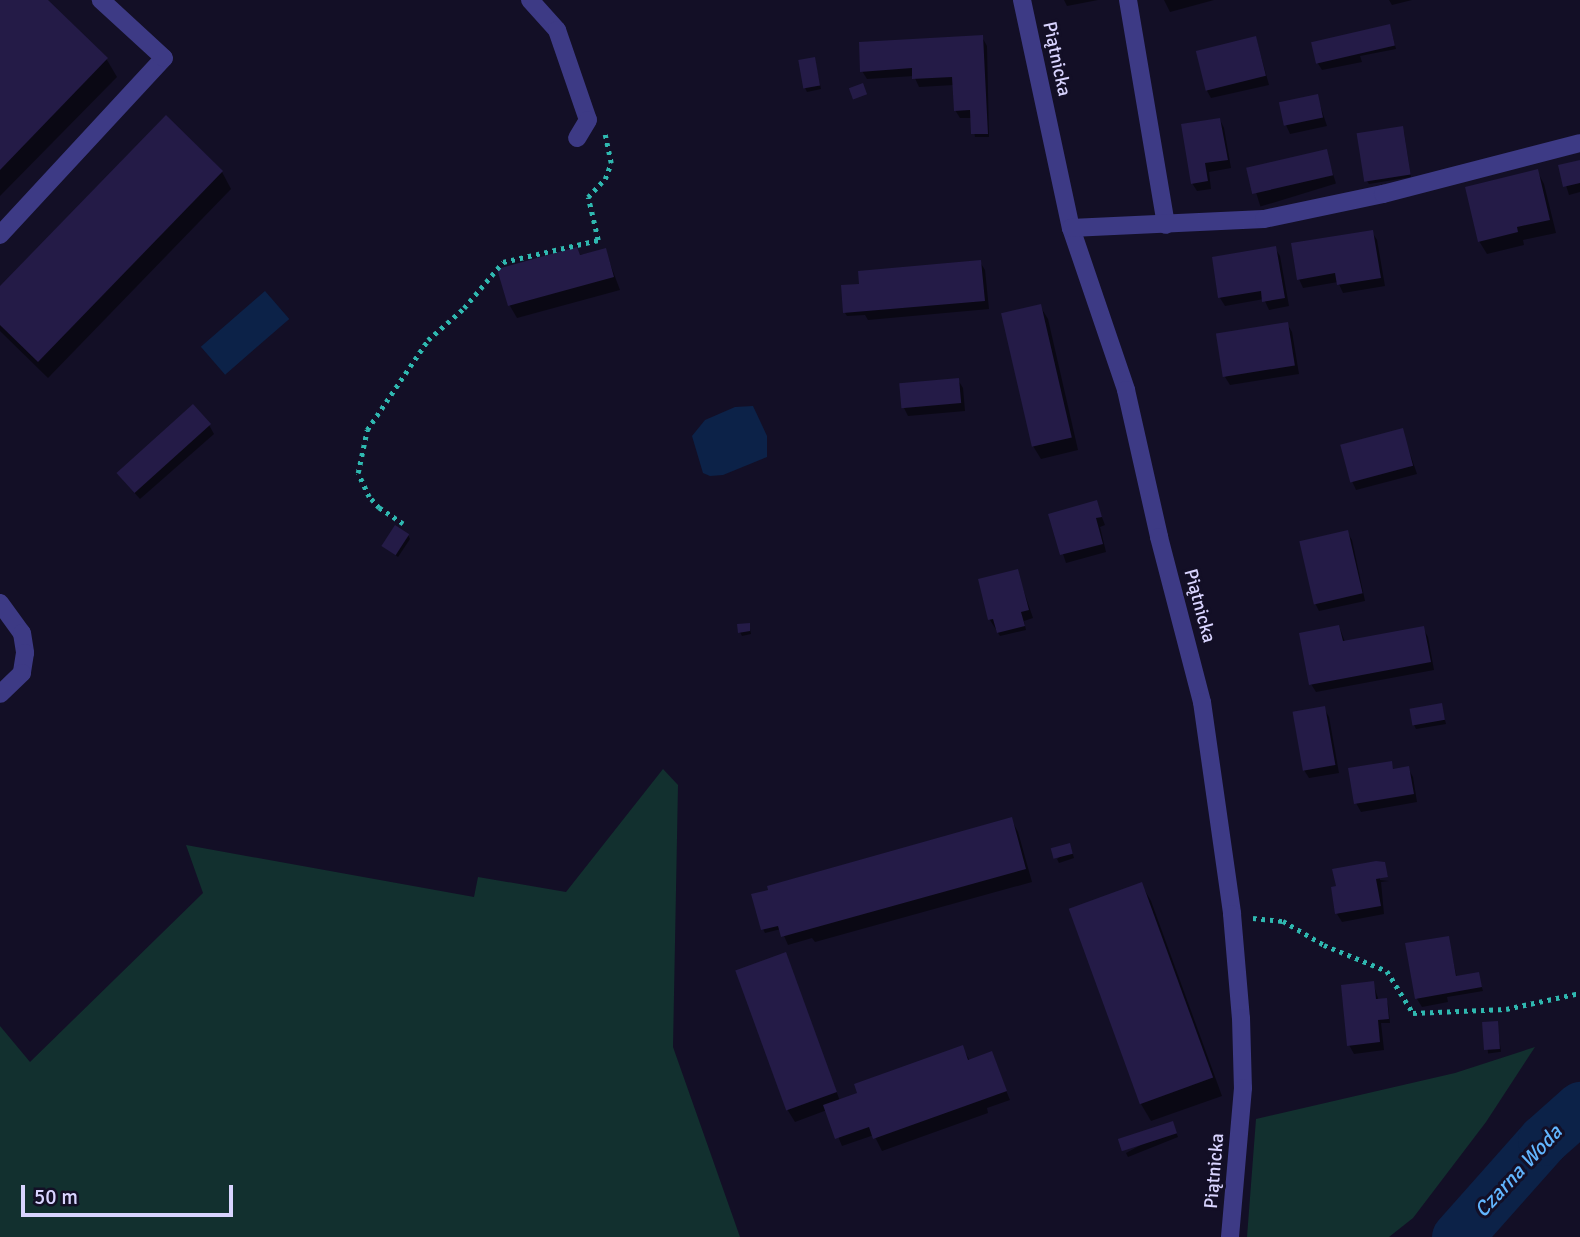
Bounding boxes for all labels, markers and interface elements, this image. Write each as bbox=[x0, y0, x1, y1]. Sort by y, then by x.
street label: Piątnicka bbox=[1037, 20, 1075, 98]
street label: Piątnicka bbox=[1178, 566, 1220, 646]
water label: Czarna Woda bbox=[1469, 1120, 1567, 1222]
street label: Piątnicka bbox=[1200, 1132, 1230, 1210]
scale bar bbox=[24, 1170, 236, 1214]
text: 50 m bbox=[34, 1184, 78, 1210]

